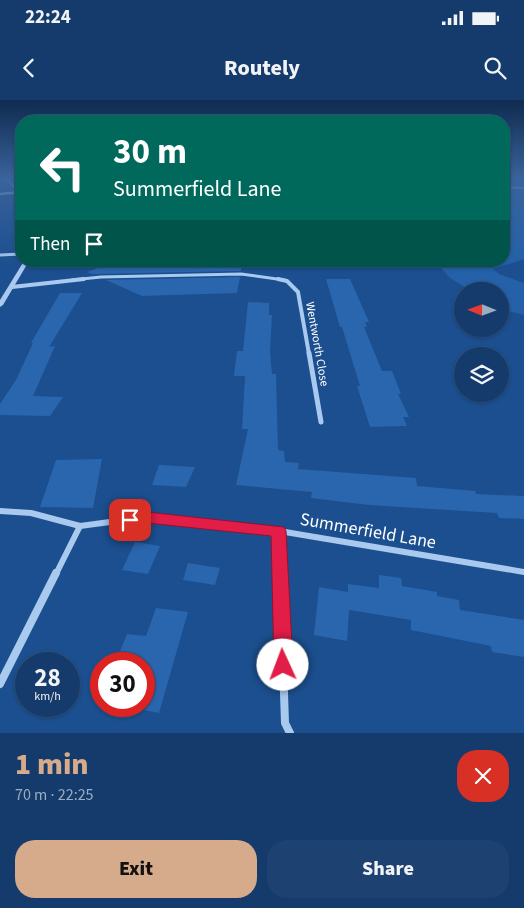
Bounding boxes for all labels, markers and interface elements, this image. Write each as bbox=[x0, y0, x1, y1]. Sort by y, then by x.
text: 22:24 bbox=[25, 4, 71, 31]
text: Routely bbox=[224, 52, 300, 84]
icon: back bbox=[15, 54, 43, 82]
icon: search bbox=[481, 54, 509, 82]
text: 30 m bbox=[113, 127, 187, 177]
icon: left bbox=[30, 135, 95, 200]
text: Summerfield Lane bbox=[113, 173, 281, 205]
icon: arrive bbox=[80, 230, 108, 258]
text: Then bbox=[30, 231, 70, 258]
north arrow bbox=[454, 282, 509, 338]
map controls bbox=[454, 282, 509, 402]
street label: Wentworth Close bbox=[301, 300, 333, 388]
button: layers bbox=[454, 347, 509, 402]
pin bbox=[109, 499, 151, 541]
icon: arrive bbox=[116, 506, 144, 534]
street label: Summerfield Lane bbox=[298, 507, 438, 555]
position arrow bbox=[256, 638, 308, 690]
speed limit sign: 30 bbox=[90, 652, 155, 717]
text: 28 bbox=[34, 660, 61, 696]
text: km/h bbox=[34, 688, 61, 705]
text: 1 min bbox=[15, 743, 89, 786]
button: close bbox=[457, 750, 509, 802]
text: 70 m · 22:25 bbox=[15, 784, 94, 806]
button: Exit bbox=[15, 840, 257, 898]
button: Share bbox=[267, 840, 509, 898]

